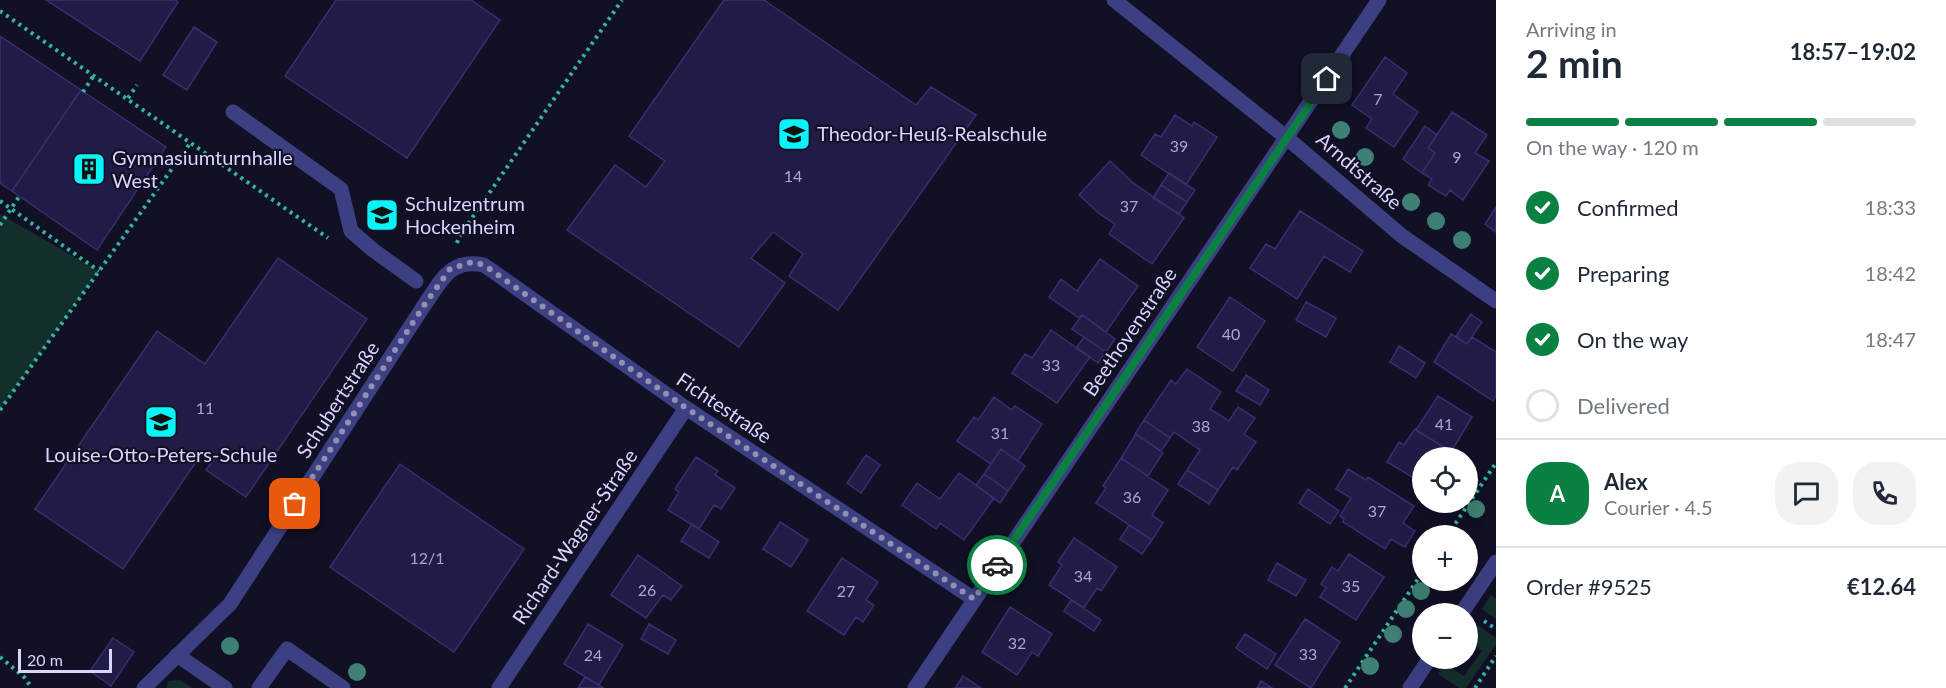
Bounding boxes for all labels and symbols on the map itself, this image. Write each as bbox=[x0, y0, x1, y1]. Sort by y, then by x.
pin bbox=[1301, 53, 1352, 104]
house number: 7 bbox=[1373, 89, 1383, 108]
school or university icon: Theodor-Heuß-Realschule bbox=[776, 116, 812, 152]
place label: Theodor-Heuß-Realschule bbox=[817, 121, 1047, 145]
street label: Arndtstraße bbox=[1312, 127, 1407, 214]
house number: 39 bbox=[1170, 136, 1188, 155]
place label: Gymnasiumturnhalle West bbox=[112, 145, 293, 192]
house number: 9 bbox=[1452, 147, 1462, 166]
building icon: Gymnasiumturnhalle West bbox=[71, 151, 107, 187]
house number: 14 bbox=[784, 166, 802, 185]
place label: Schulzentrum Hockenheim bbox=[405, 191, 525, 238]
house number: 37 bbox=[1120, 196, 1138, 215]
school or university icon: Schulzentrum Hockenheim bbox=[364, 197, 400, 233]
street label: Beethovenstraße bbox=[1077, 263, 1181, 400]
house number: 40 bbox=[1222, 324, 1240, 343]
street label: Schubertstraße bbox=[291, 337, 384, 462]
house number: 33 bbox=[1042, 355, 1060, 374]
street label: Fichtestraße bbox=[673, 367, 777, 448]
house number: 11 bbox=[196, 398, 214, 417]
school or university icon: Louise-Otto-Peters-Schule bbox=[143, 404, 179, 440]
house number: 41 bbox=[1435, 414, 1453, 433]
house number: 38 bbox=[1192, 416, 1210, 435]
house number: 31 bbox=[991, 423, 1009, 442]
place label: Louise-Otto-Peters-Schule bbox=[45, 442, 277, 466]
street label: Richard-Wagner-Straße bbox=[507, 444, 642, 628]
pin bbox=[269, 478, 320, 529]
house number: 36 bbox=[1123, 487, 1141, 506]
house number: 37 bbox=[1368, 501, 1386, 520]
courier bbox=[967, 535, 1027, 595]
house number: 12/1 bbox=[409, 548, 445, 567]
house number: 34 bbox=[1074, 566, 1092, 585]
house number: 35 bbox=[1342, 576, 1360, 595]
house number: 26 bbox=[638, 580, 656, 599]
house number: 27 bbox=[837, 581, 855, 600]
house number: 32 bbox=[1008, 633, 1026, 652]
house number: 33 bbox=[1299, 644, 1317, 663]
house number: 24 bbox=[584, 645, 602, 664]
scale bar bbox=[18, 646, 112, 674]

